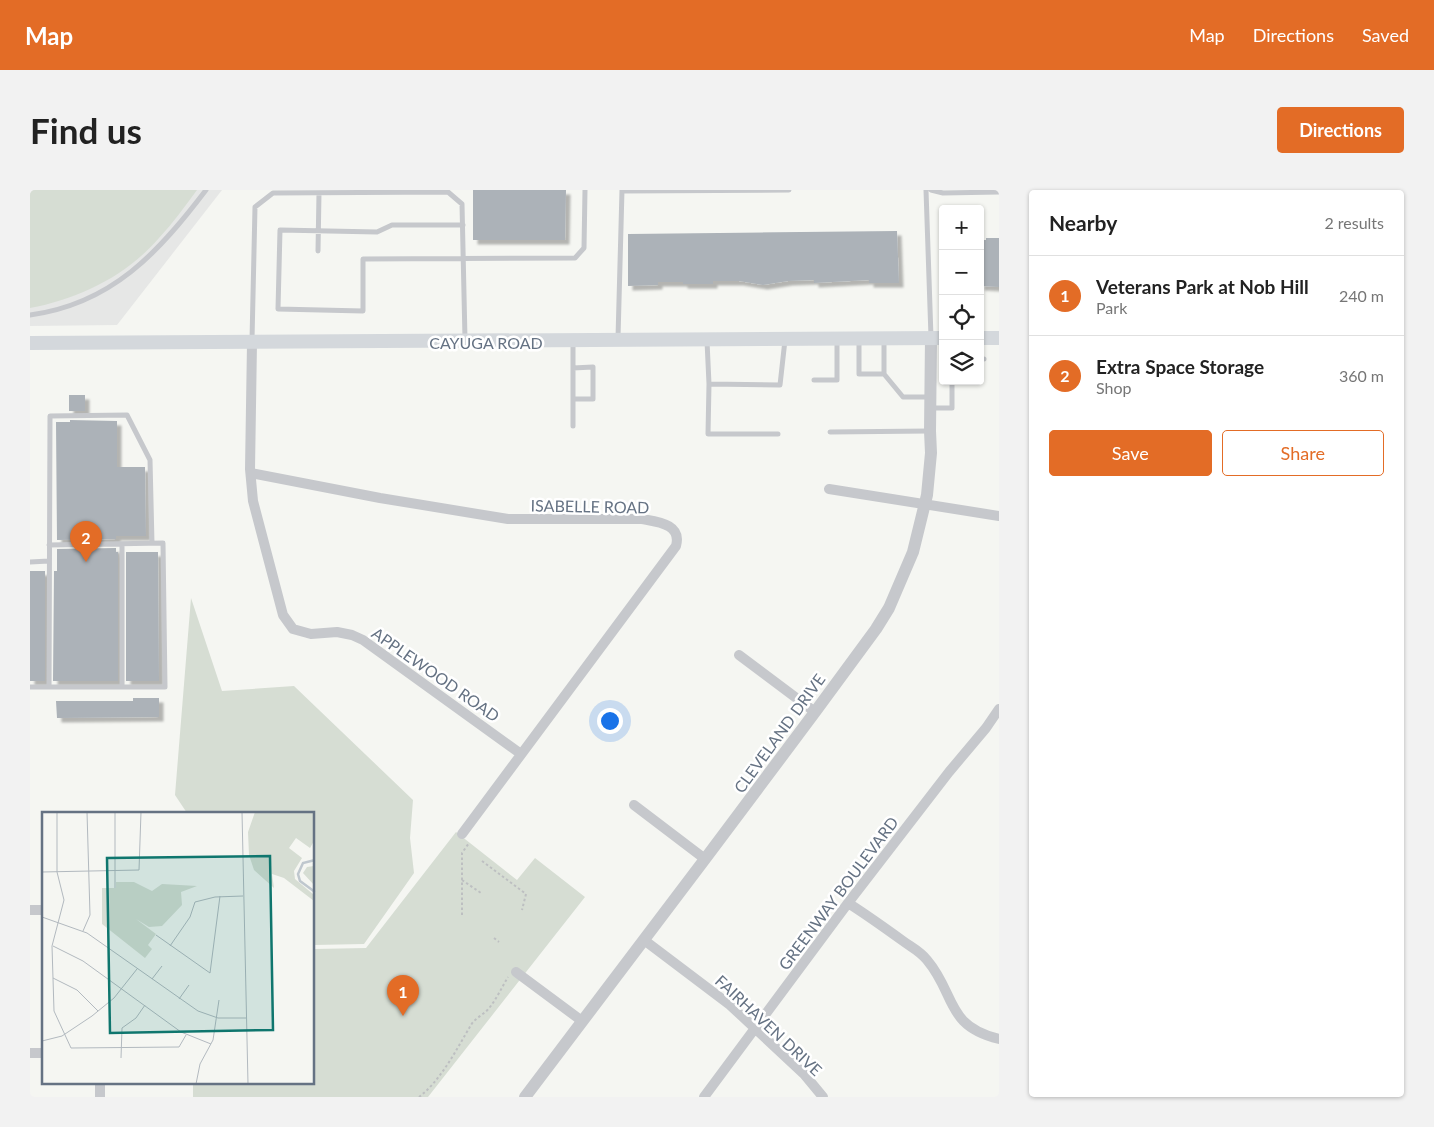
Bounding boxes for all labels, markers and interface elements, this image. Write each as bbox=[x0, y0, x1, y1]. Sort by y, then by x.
text: Map bbox=[25, 21, 73, 50]
text: Map bbox=[1189, 24, 1225, 46]
text: Directions bbox=[1253, 24, 1334, 46]
text: Saved bbox=[1362, 24, 1409, 46]
button: Directions bbox=[1277, 107, 1404, 153]
text: Find us bbox=[30, 109, 142, 151]
map controls bbox=[939, 205, 984, 385]
button: + bbox=[939, 205, 984, 250]
text: Nearby bbox=[1049, 210, 1117, 235]
text: 2 results bbox=[1324, 213, 1384, 232]
button: − bbox=[939, 250, 984, 295]
text: Veterans Park at Nob Hill bbox=[1096, 275, 1309, 298]
text: 1 bbox=[1060, 286, 1070, 305]
text: 240 m bbox=[1339, 286, 1384, 305]
button: locate bbox=[939, 295, 984, 340]
text: Park bbox=[1096, 298, 1127, 317]
street label: CAYUGA ROAD bbox=[429, 333, 543, 352]
button: layers bbox=[939, 340, 984, 385]
text: Extra Space Storage bbox=[1096, 355, 1264, 378]
text: 2 bbox=[1060, 366, 1070, 385]
text: 360 m bbox=[1339, 366, 1384, 385]
text: Shop bbox=[1096, 378, 1132, 397]
button: Save bbox=[1049, 430, 1212, 476]
button: Share bbox=[1222, 430, 1384, 476]
street label: ISABELLE ROAD bbox=[531, 495, 649, 517]
pin: 2 bbox=[70, 521, 102, 562]
street label: APPLEWOOD ROAD bbox=[369, 623, 503, 725]
street label: CLEVELAND DRIVE bbox=[729, 670, 829, 796]
your location bbox=[597, 708, 623, 734]
inset map bbox=[42, 812, 315, 1084]
street label: GREENWAY BOULEVARD bbox=[774, 813, 902, 973]
street label: FAIRHAVEN DRIVE bbox=[712, 971, 826, 1079]
pin: 1 bbox=[387, 975, 419, 1016]

